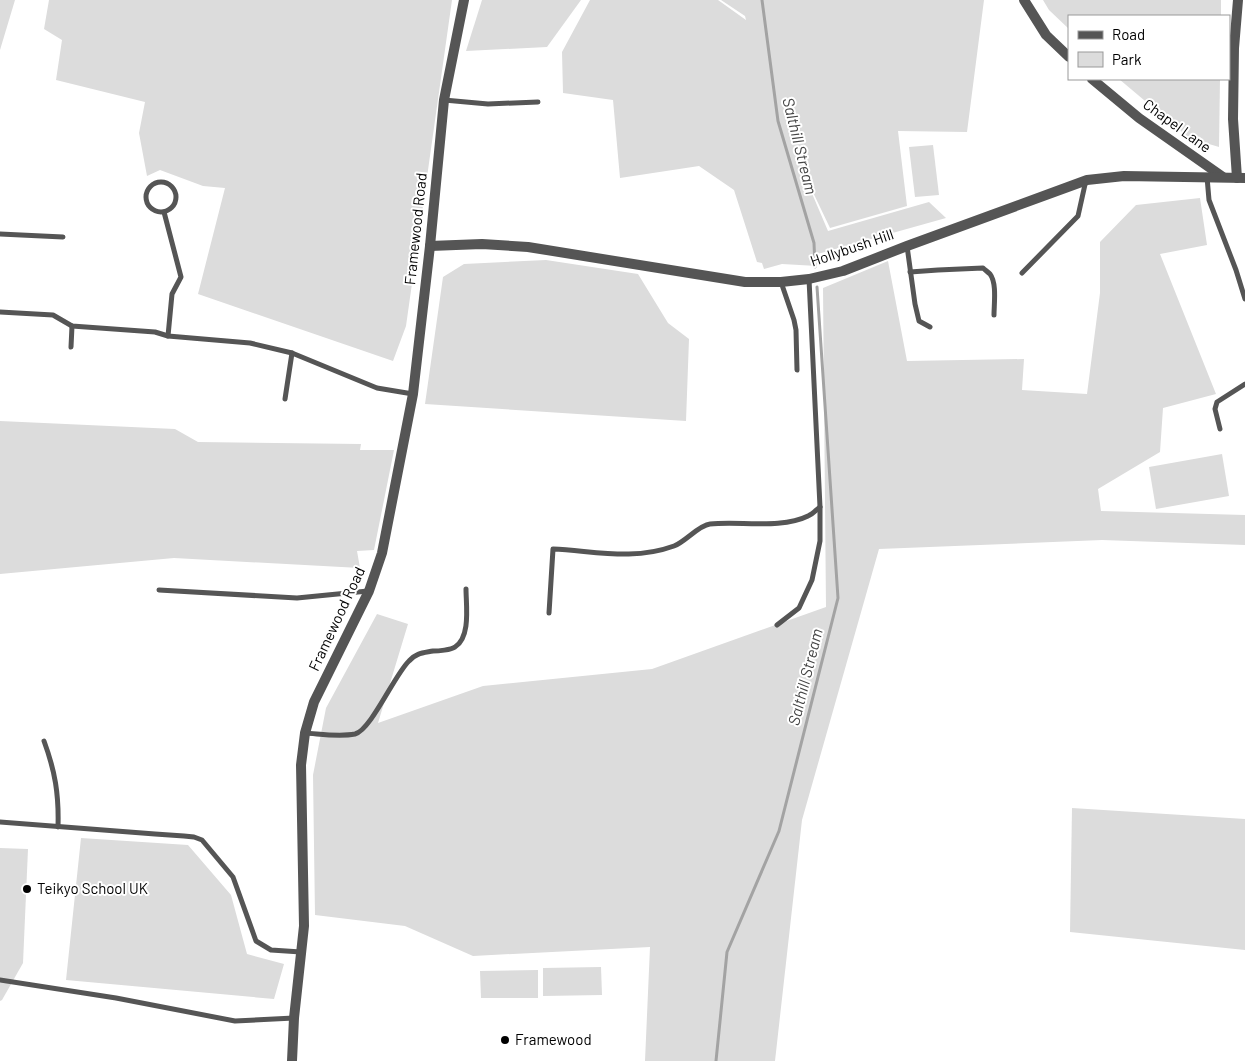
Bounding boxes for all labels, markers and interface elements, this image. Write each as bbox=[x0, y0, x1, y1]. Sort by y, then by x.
legend bbox=[1068, 15, 1230, 80]
text: Road bbox=[1112, 25, 1145, 43]
text: Park bbox=[1112, 50, 1142, 68]
water label: Salthill Stream bbox=[779, 95, 822, 196]
street label: Chapel Lane bbox=[1140, 95, 1215, 156]
street label: Framewood Road bbox=[400, 172, 430, 286]
street label: Hollybush Hill bbox=[808, 224, 896, 270]
street label: Framewood Road bbox=[304, 564, 368, 674]
water label: Salthill Stream bbox=[783, 626, 826, 727]
place label: Teikyo School UK bbox=[37, 879, 148, 897]
marker: Teikyo School UK bbox=[21, 883, 33, 895]
place label: Framewood bbox=[515, 1030, 592, 1048]
marker: Framewood bbox=[499, 1034, 511, 1046]

